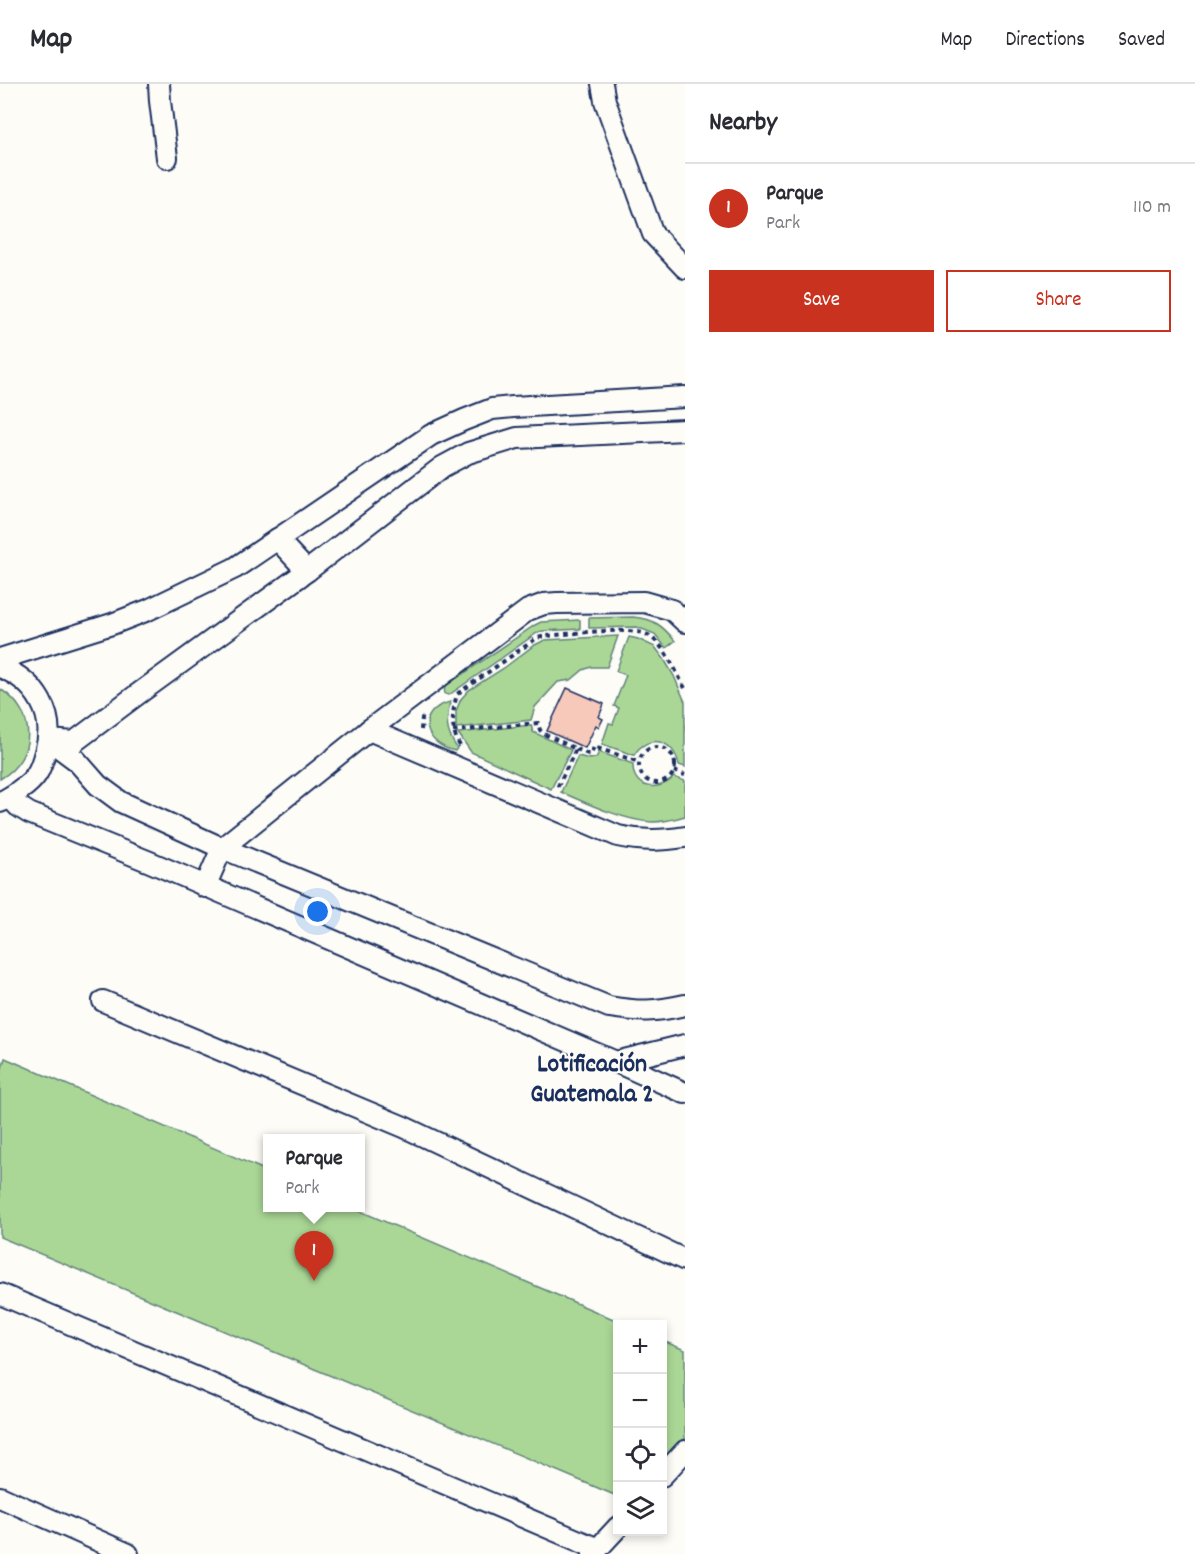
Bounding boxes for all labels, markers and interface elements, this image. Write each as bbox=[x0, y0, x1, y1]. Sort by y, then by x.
text: Map bbox=[30, 21, 72, 61]
text: Map bbox=[941, 26, 972, 56]
text: Directions bbox=[1005, 26, 1085, 56]
text: Saved bbox=[1118, 26, 1165, 56]
text: Nearby bbox=[709, 105, 777, 142]
text: Parque bbox=[766, 179, 823, 210]
text: 1 bbox=[726, 194, 731, 222]
text: 110 m bbox=[1133, 194, 1171, 222]
text: Park bbox=[766, 210, 800, 238]
button: Save bbox=[709, 270, 934, 332]
button: Share bbox=[946, 270, 1171, 332]
your location bbox=[303, 897, 332, 926]
district label: Lotificación Guatemala 2 bbox=[530, 1047, 654, 1114]
popup bbox=[263, 1134, 365, 1212]
text: Parque bbox=[285, 1144, 343, 1175]
text: Park bbox=[285, 1175, 319, 1203]
pin: 1 bbox=[294, 1232, 334, 1281]
map controls bbox=[613, 1320, 667, 1536]
button: + bbox=[613, 1320, 667, 1374]
button: − bbox=[613, 1374, 667, 1428]
button: locate bbox=[613, 1428, 667, 1482]
button: layers bbox=[613, 1482, 667, 1536]

